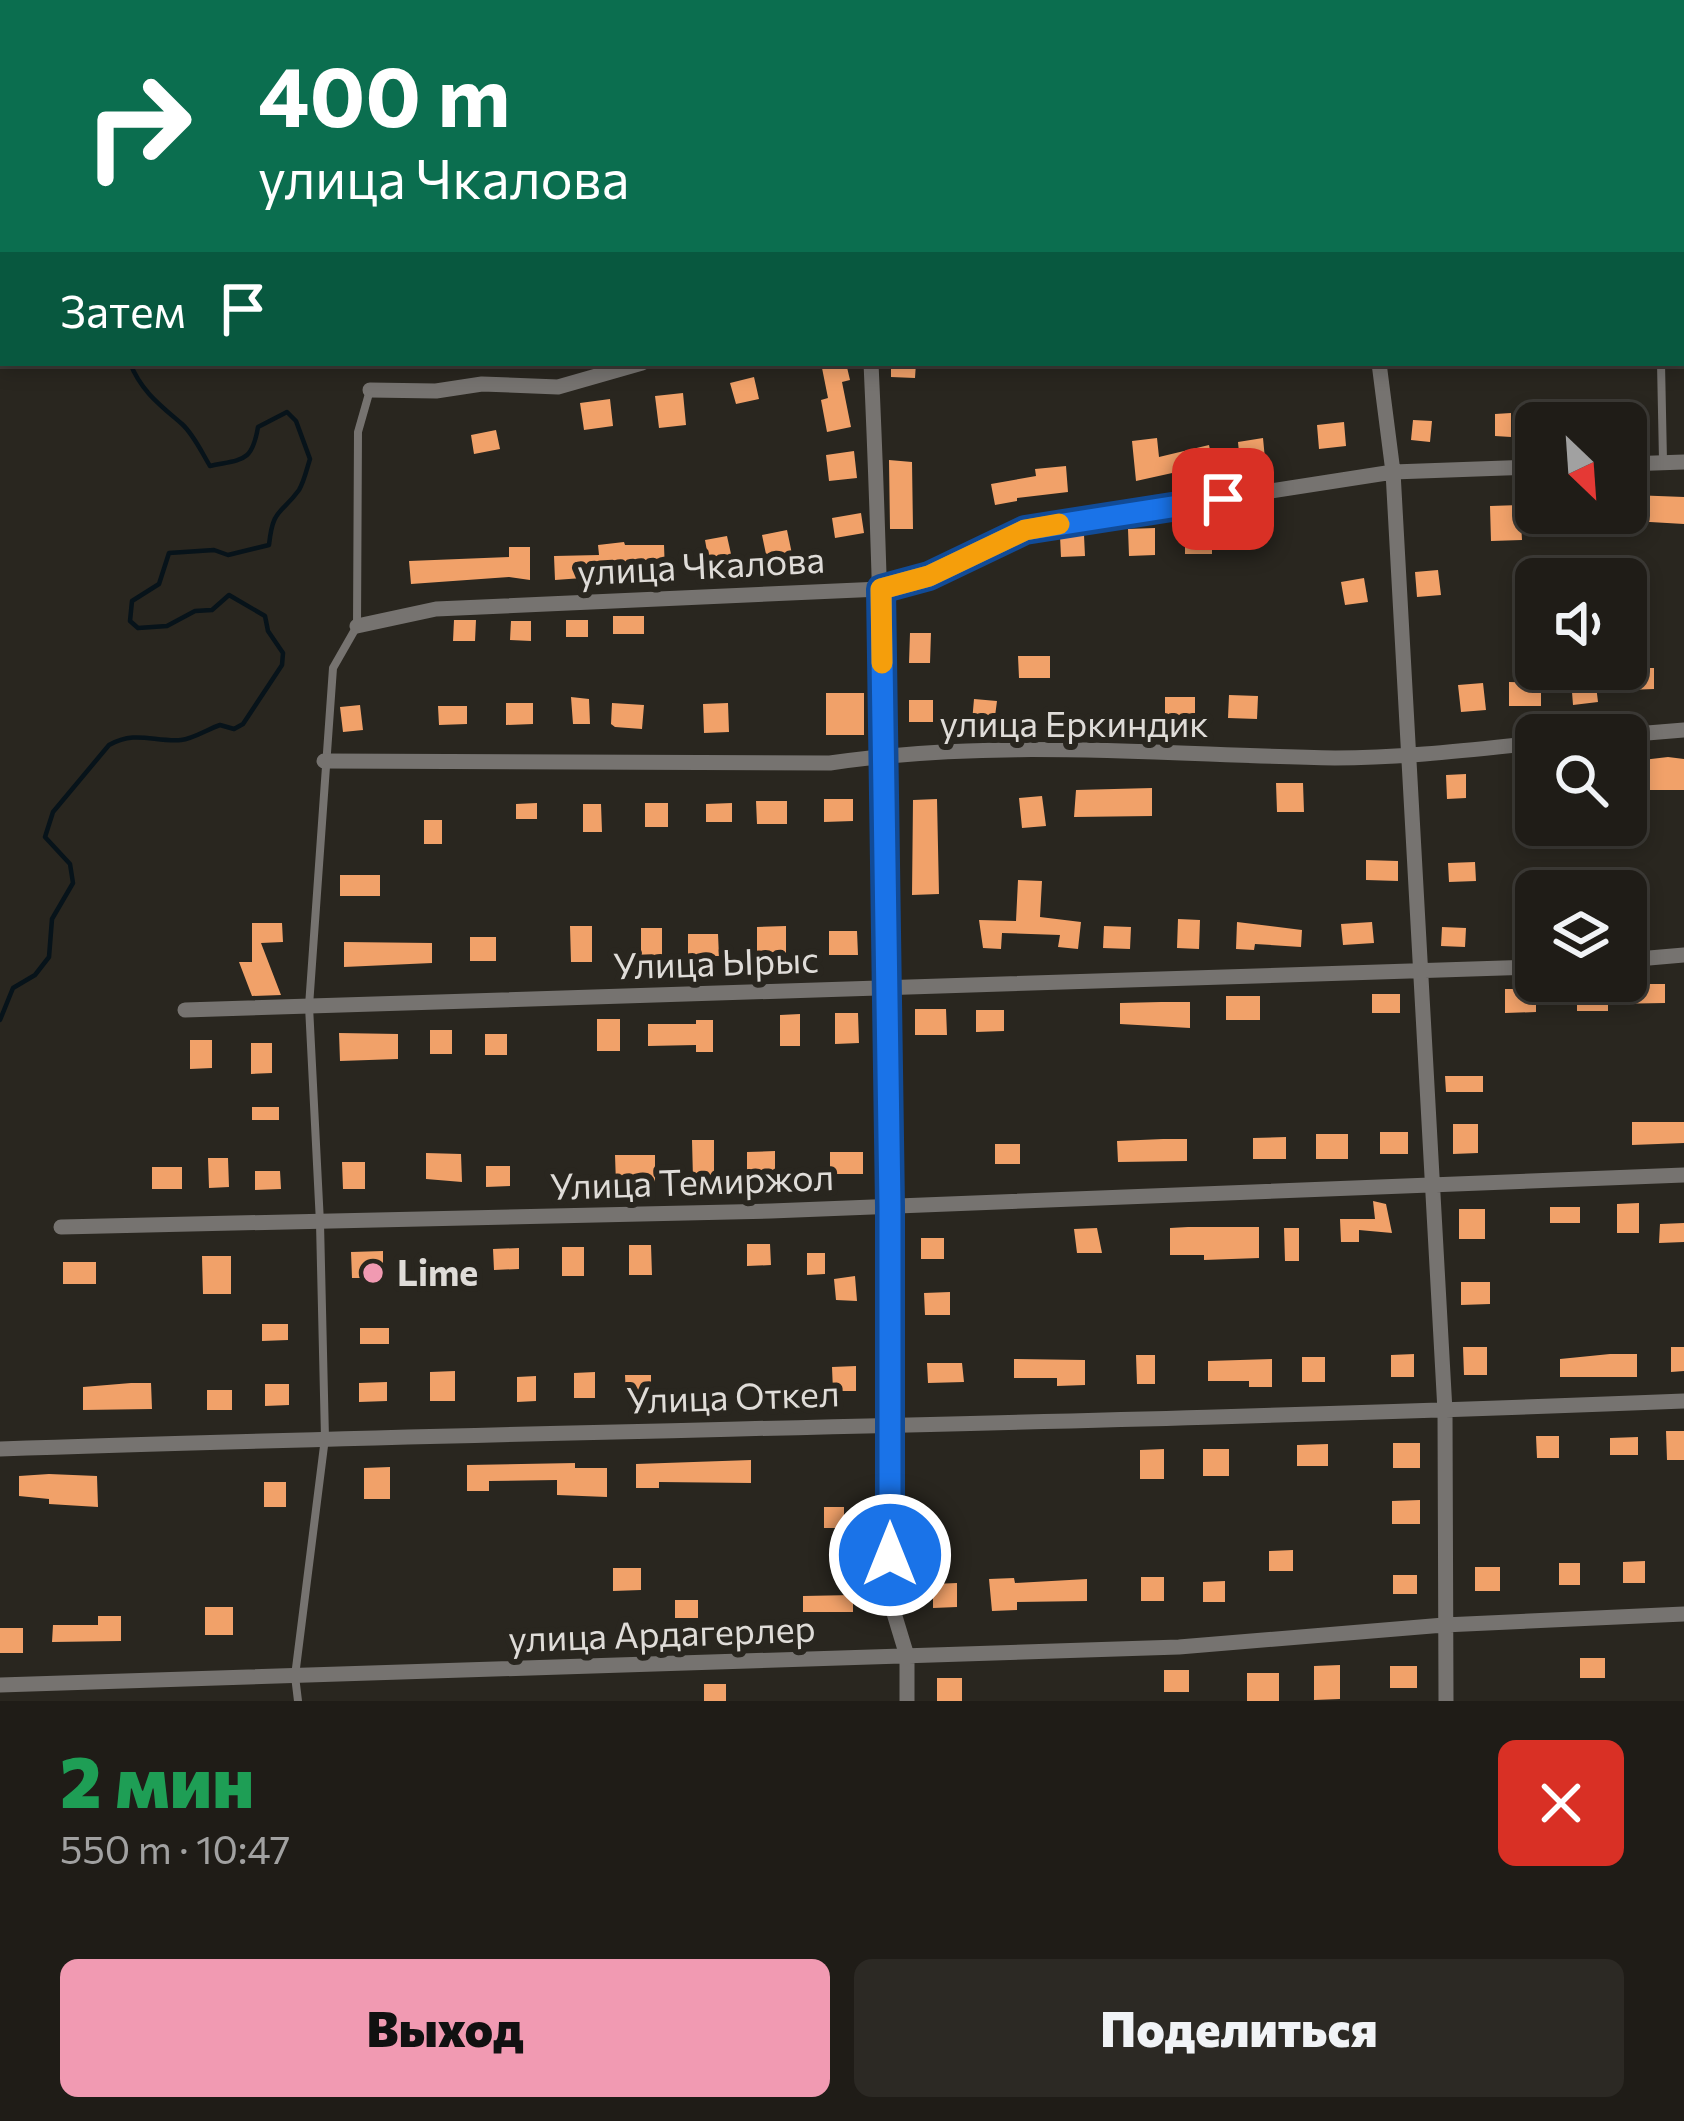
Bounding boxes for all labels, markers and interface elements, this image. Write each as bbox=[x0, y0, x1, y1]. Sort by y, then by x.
text: 400 m bbox=[258, 42, 511, 144]
icon: right bbox=[60, 48, 216, 204]
text: улица Чкалова bbox=[258, 144, 630, 210]
icon: arrive bbox=[210, 276, 276, 342]
text: Затем bbox=[60, 282, 186, 337]
north arrow bbox=[1515, 402, 1647, 534]
map controls bbox=[1515, 402, 1647, 1002]
pin bbox=[1172, 448, 1274, 550]
icon: arrive bbox=[1190, 466, 1256, 532]
street label: улица Чкалова bbox=[576, 536, 826, 592]
button: sound bbox=[1515, 558, 1647, 690]
street label: улица Еркиндик bbox=[939, 700, 1209, 744]
button: search bbox=[1515, 714, 1647, 846]
button: layers bbox=[1515, 870, 1647, 1002]
street label: Улица Ырыс bbox=[612, 935, 820, 987]
street label: Улица Темиржол bbox=[549, 1153, 835, 1207]
place label: Lime bbox=[397, 1249, 478, 1293]
marker: Lime bbox=[360, 1260, 386, 1286]
street label: Улица Откел bbox=[626, 1369, 840, 1421]
position arrow bbox=[827, 1492, 953, 1618]
street label: улица Ардагерлер bbox=[508, 1605, 816, 1659]
text: 2 мин bbox=[60, 1735, 254, 1823]
button: close bbox=[1498, 1740, 1624, 1866]
text: 550 m · 10:47 bbox=[60, 1824, 290, 1872]
button: Выход bbox=[60, 1959, 830, 2097]
button: Поделиться bbox=[854, 1959, 1624, 2097]

